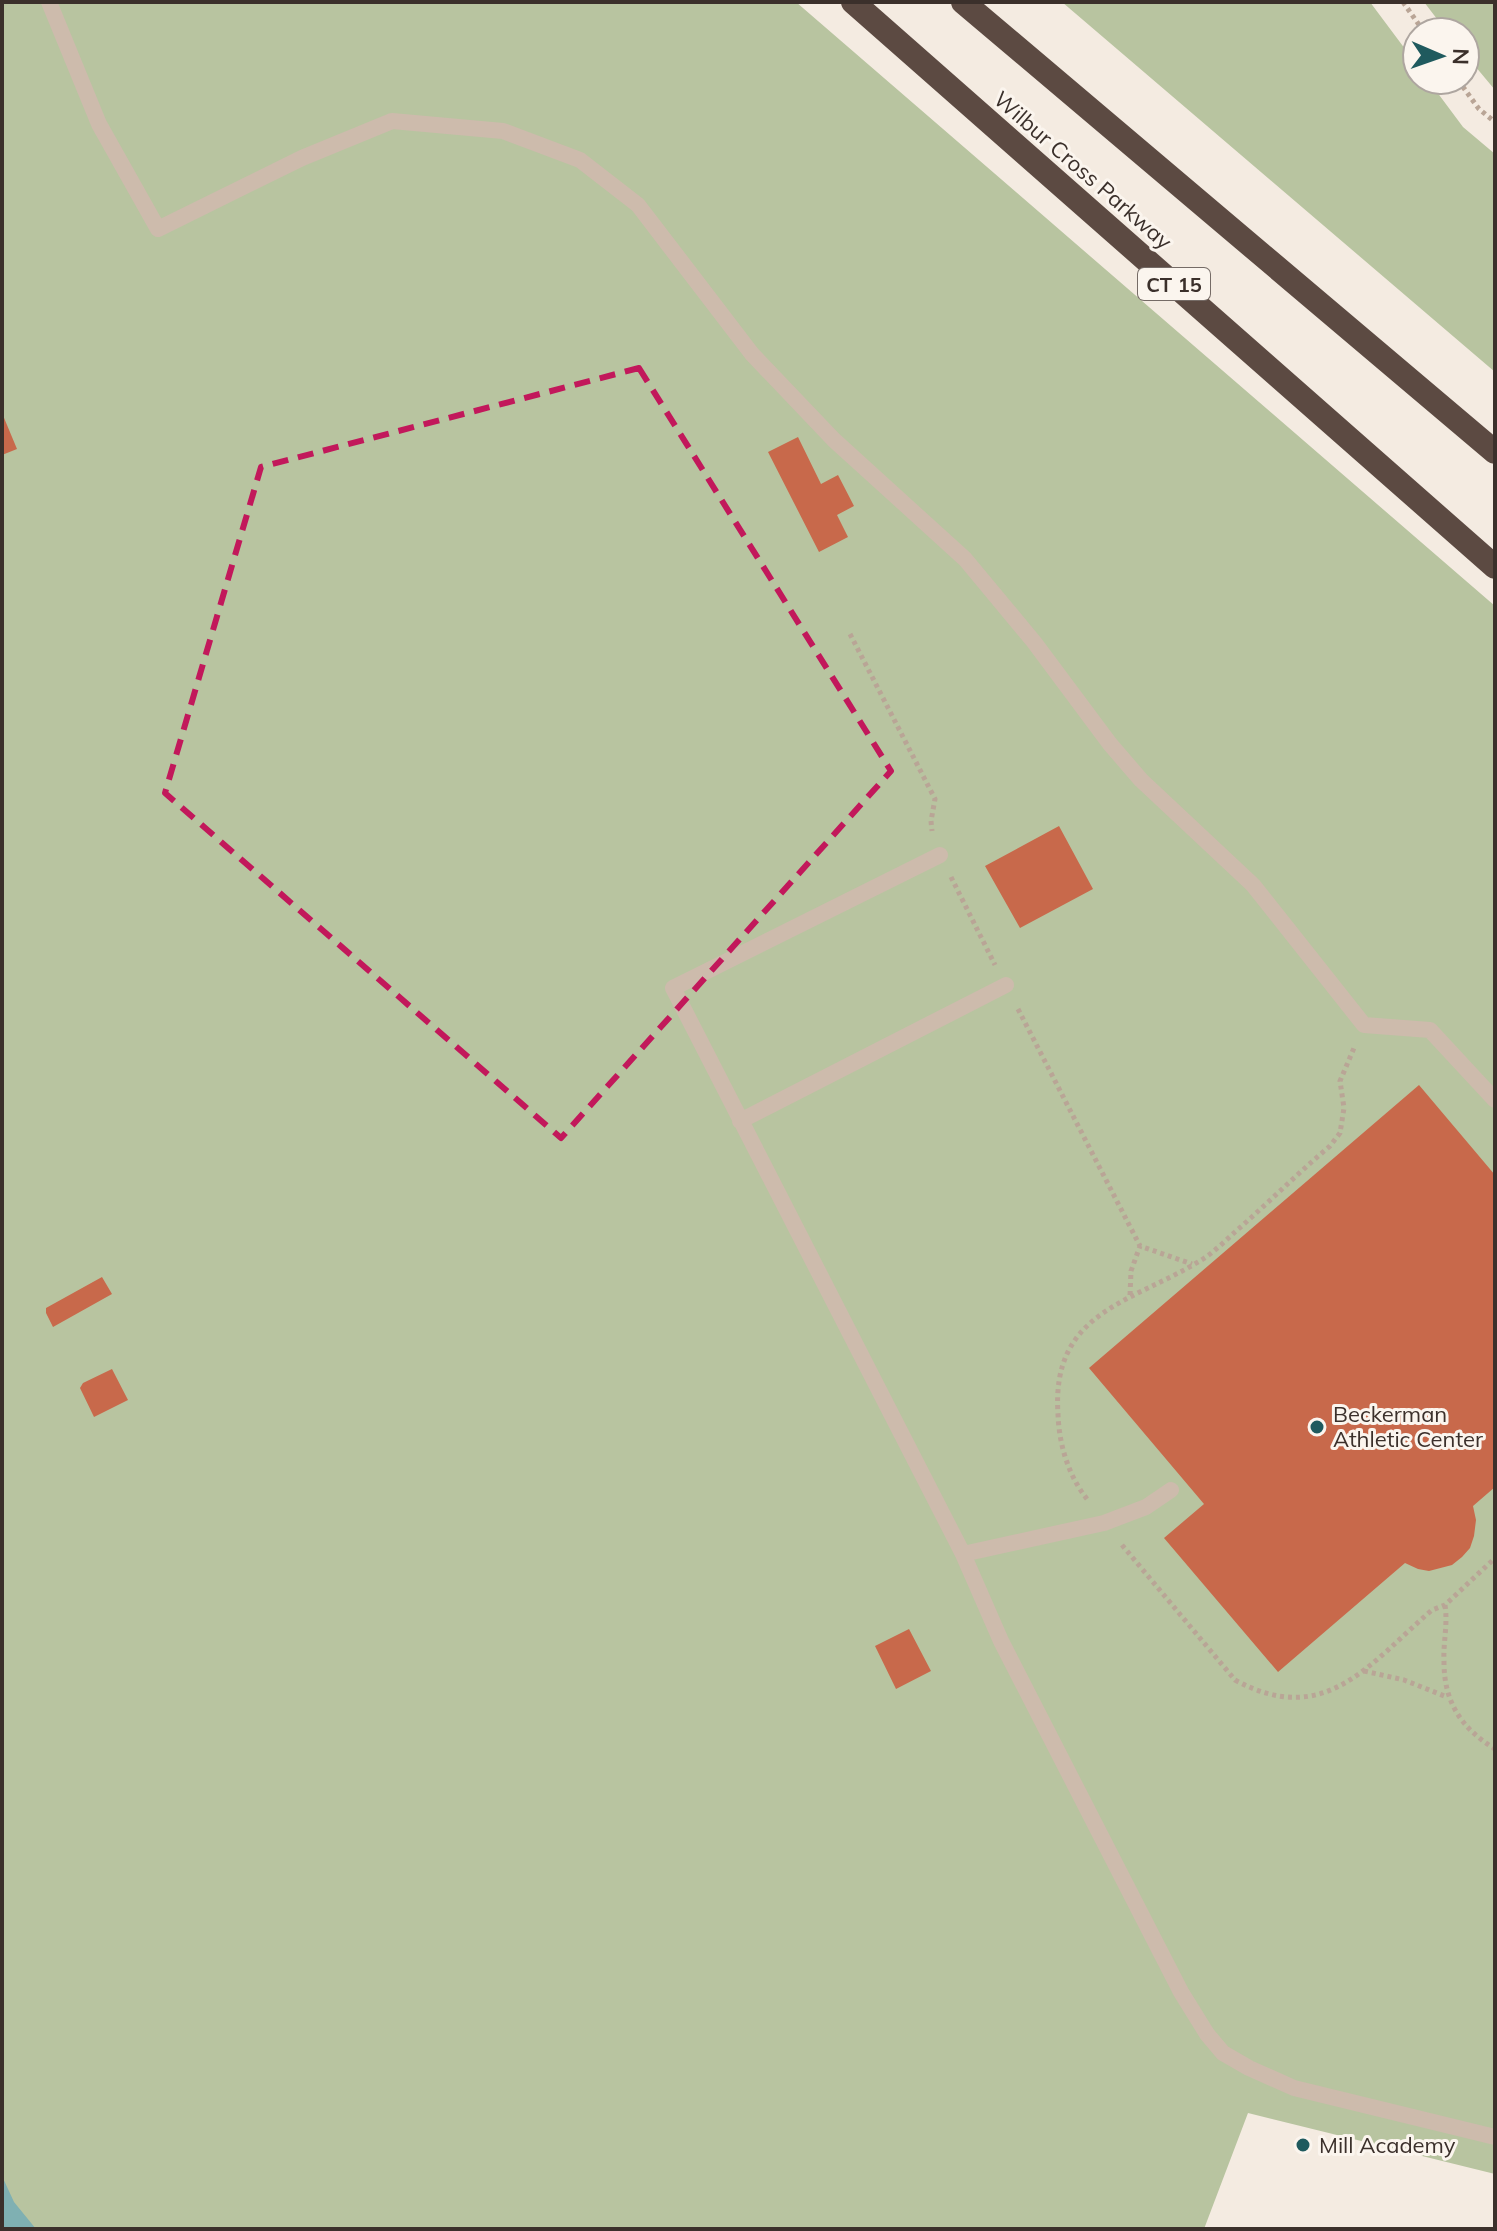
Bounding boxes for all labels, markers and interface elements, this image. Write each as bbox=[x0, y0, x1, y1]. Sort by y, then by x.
north arrow bbox=[1401, 16, 1481, 96]
text: N bbox=[1447, 48, 1475, 65]
street label: Wilbur Cross Parkway bbox=[988, 85, 1178, 255]
road number: CT 15 bbox=[1138, 268, 1210, 300]
place label: Beckerman Athletic Center bbox=[1333, 1400, 1483, 1453]
marker: Beckerman Athletic Center bbox=[1308, 1418, 1326, 1436]
place label: Mill Academy bbox=[1319, 2131, 1456, 2159]
marker: Mill Academy bbox=[1294, 2136, 1312, 2154]

